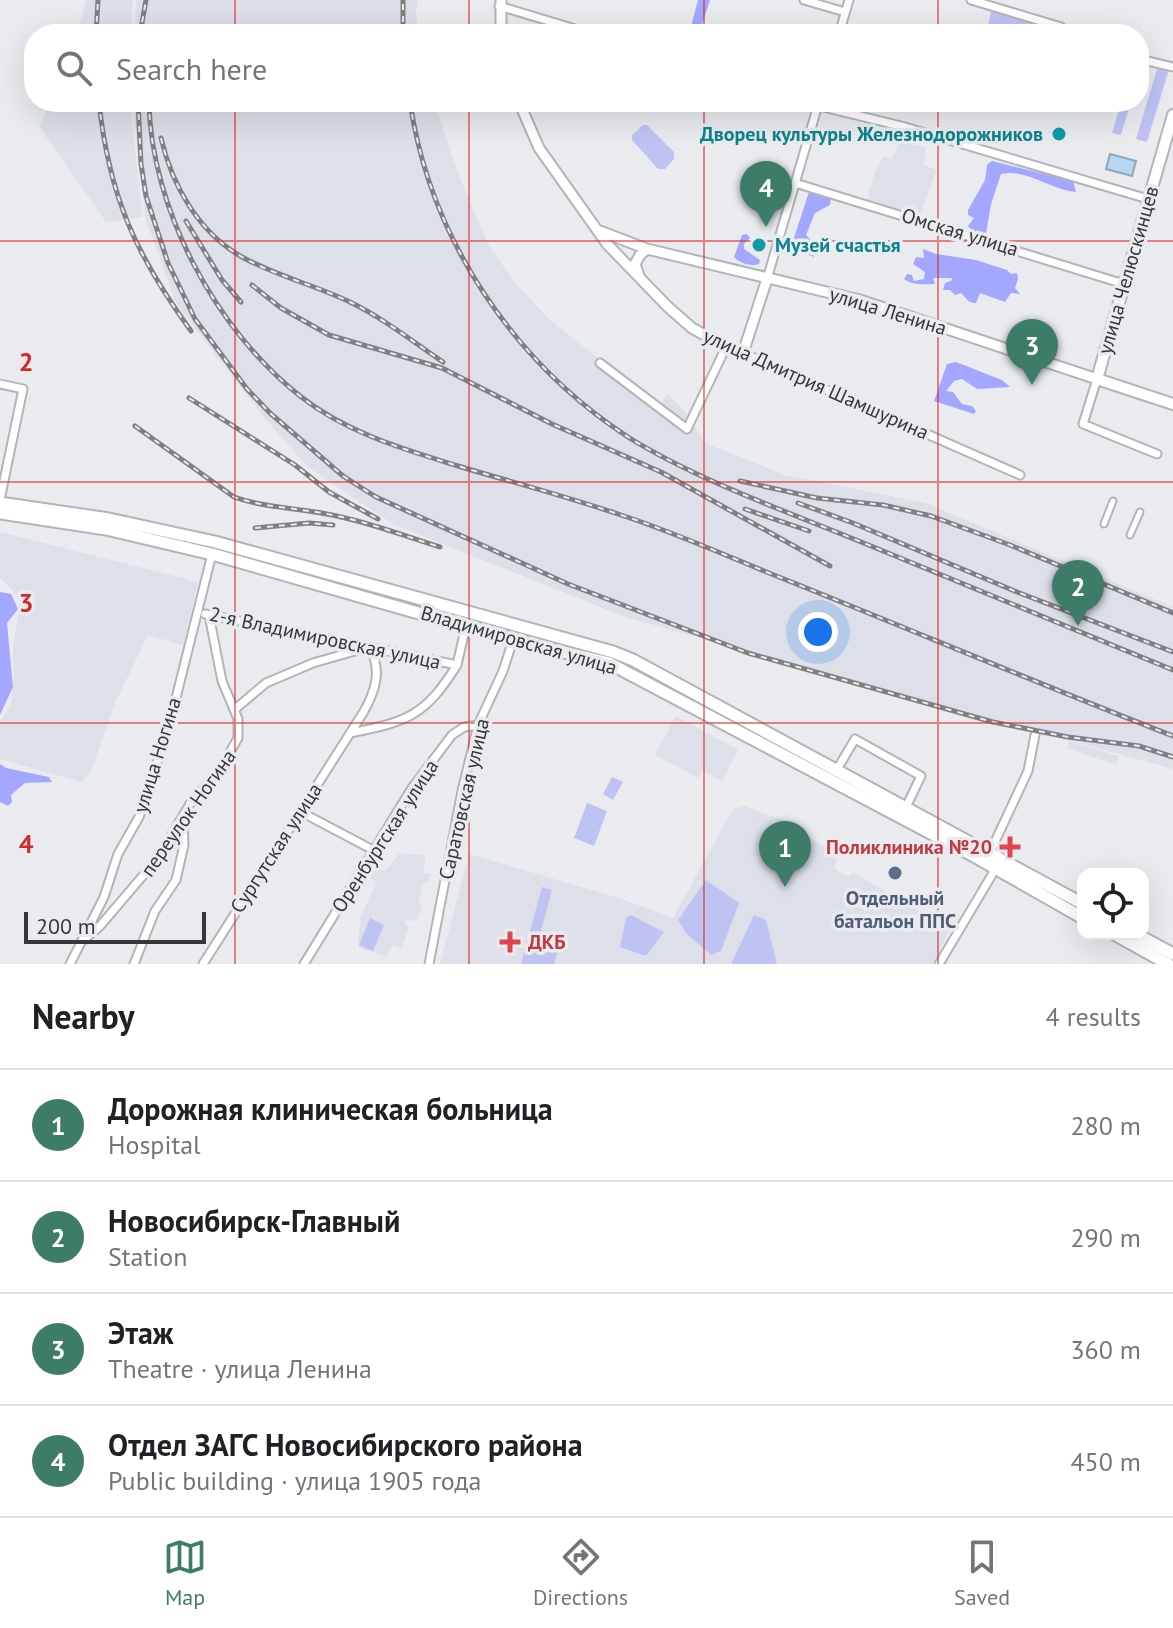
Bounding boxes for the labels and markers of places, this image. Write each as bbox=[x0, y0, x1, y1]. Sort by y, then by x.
place label: Дворец культуры Железнодорожников bbox=[700, 121, 1043, 147]
marker: Дворец культуры Железнодорожников bbox=[1050, 125, 1068, 143]
pin: 4 bbox=[740, 161, 792, 227]
place label: Музей счастья bbox=[775, 232, 900, 258]
marker: Музей счастья bbox=[750, 236, 768, 254]
pin: 3 bbox=[1006, 319, 1058, 385]
pin: 2 bbox=[1052, 560, 1104, 626]
pin: 1 bbox=[759, 821, 811, 887]
place label: Поликлиника №20 bbox=[826, 834, 992, 860]
marker: Поликлиника №20 bbox=[999, 836, 1021, 858]
marker: Отдельный батальон ППС bbox=[886, 864, 904, 882]
place label: Отдельный батальон ППС bbox=[834, 885, 956, 934]
place label: ДКБ bbox=[528, 929, 566, 955]
marker: ДКБ bbox=[499, 931, 521, 953]

